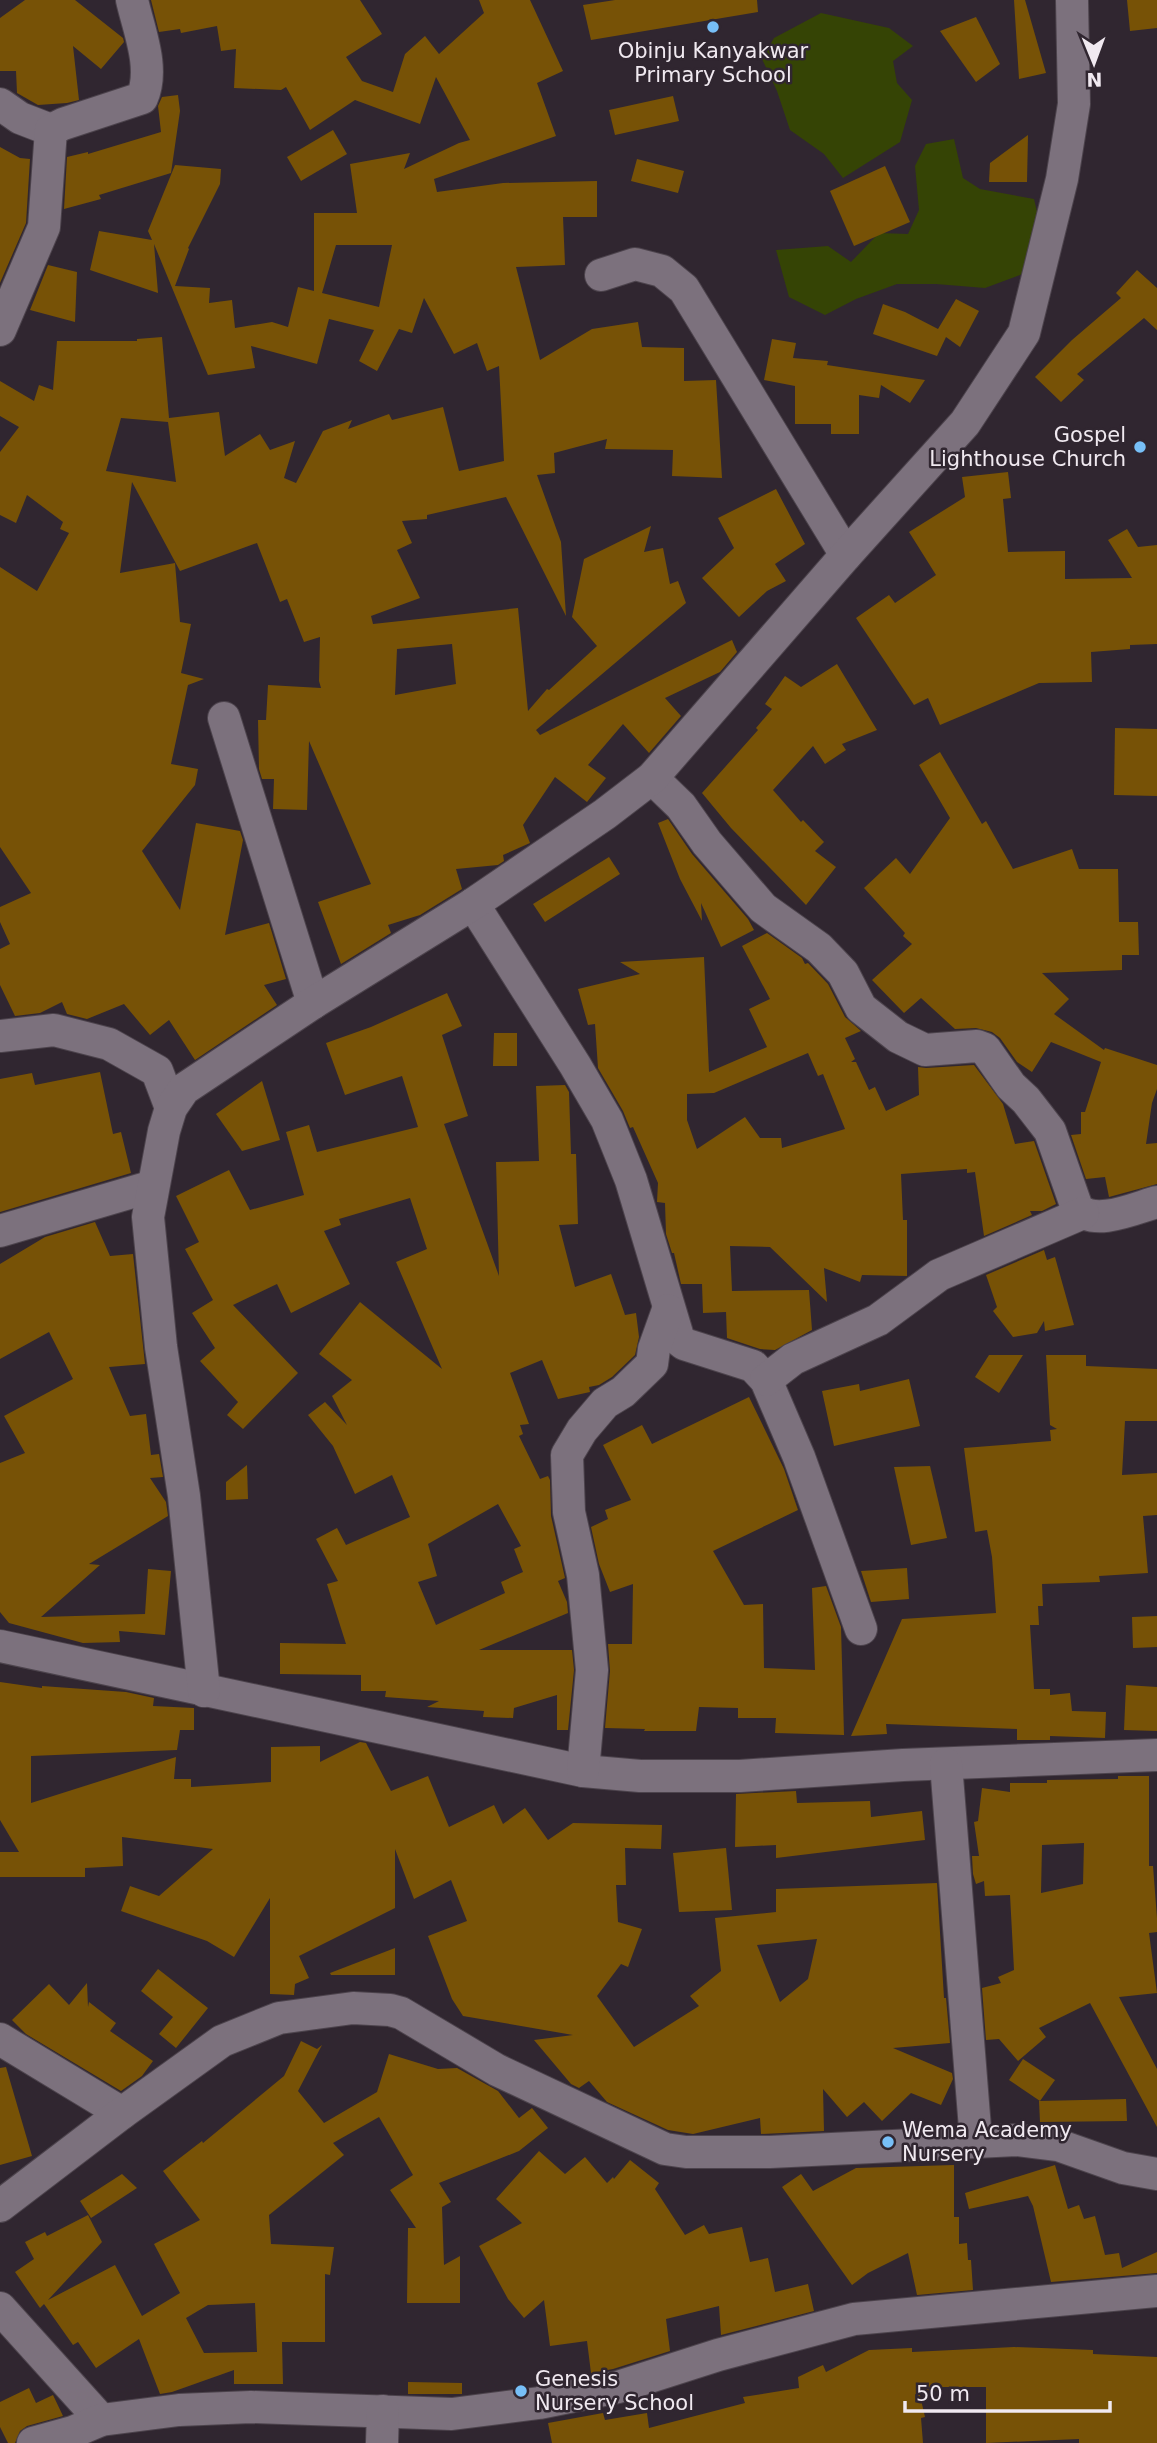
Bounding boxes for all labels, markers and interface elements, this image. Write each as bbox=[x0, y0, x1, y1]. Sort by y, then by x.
marker: Obinju Kanyakwar Primary School bbox=[705, 19, 721, 35]
north arrow bbox=[1059, 28, 1129, 98]
place label: Obinju Kanyakwar Primary School bbox=[618, 39, 809, 87]
text: N bbox=[1086, 69, 1102, 91]
place label: Gospel Lighthouse Church bbox=[929, 423, 1126, 471]
marker: Gospel Lighthouse Church bbox=[1132, 439, 1148, 455]
place label: Wema Academy Nursery bbox=[902, 2118, 1072, 2166]
marker: Wema Academy Nursery bbox=[880, 2134, 896, 2150]
place label: Genesis Nursery School bbox=[535, 2367, 694, 2415]
scale bar bbox=[905, 2370, 1110, 2414]
text: 50 m bbox=[916, 2382, 970, 2406]
marker: Genesis Nursery School bbox=[513, 2383, 529, 2399]

